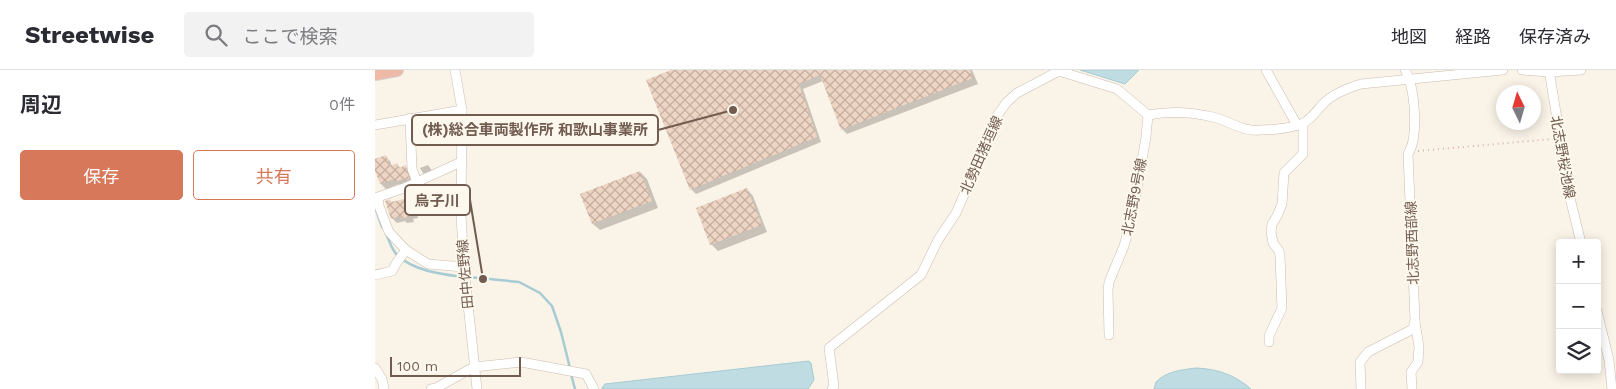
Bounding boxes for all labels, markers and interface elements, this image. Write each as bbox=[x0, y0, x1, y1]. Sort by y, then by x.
search box bbox=[184, 12, 534, 57]
text: Streetwise bbox=[25, 21, 154, 49]
icon: search bbox=[202, 21, 230, 49]
text: ここで検索 bbox=[242, 25, 338, 48]
text: 地図 bbox=[1391, 26, 1427, 47]
text: 経路 bbox=[1455, 26, 1491, 47]
text: 保存済み bbox=[1519, 26, 1591, 47]
north arrow bbox=[1496, 85, 1541, 130]
text: 周辺 bbox=[20, 92, 62, 117]
text: 0件 bbox=[329, 95, 355, 114]
street label: 北勢田猪垣線 bbox=[957, 113, 1005, 197]
street label: 北志野桜池線 bbox=[1548, 114, 1578, 200]
callout: (株)総合車両製作所 和歌山事業所 bbox=[412, 115, 658, 145]
text: (株)総合車両製作所 和歌山事業所 bbox=[422, 121, 648, 139]
button: 保存 bbox=[20, 150, 183, 200]
button: 共有 bbox=[193, 150, 355, 200]
street label: 北志野9号線 bbox=[1119, 157, 1149, 237]
callout: 烏子川 bbox=[405, 185, 470, 215]
text: 烏子川 bbox=[414, 192, 460, 210]
street label: 北志野西部線 bbox=[1403, 201, 1421, 285]
street label: 田中佐野線 bbox=[454, 238, 476, 310]
map controls bbox=[1556, 239, 1601, 374]
button: + bbox=[1556, 239, 1601, 284]
button: − bbox=[1556, 284, 1601, 329]
button: layers bbox=[1556, 329, 1601, 374]
scale bar bbox=[390, 354, 521, 377]
text: 100 m bbox=[397, 358, 438, 374]

